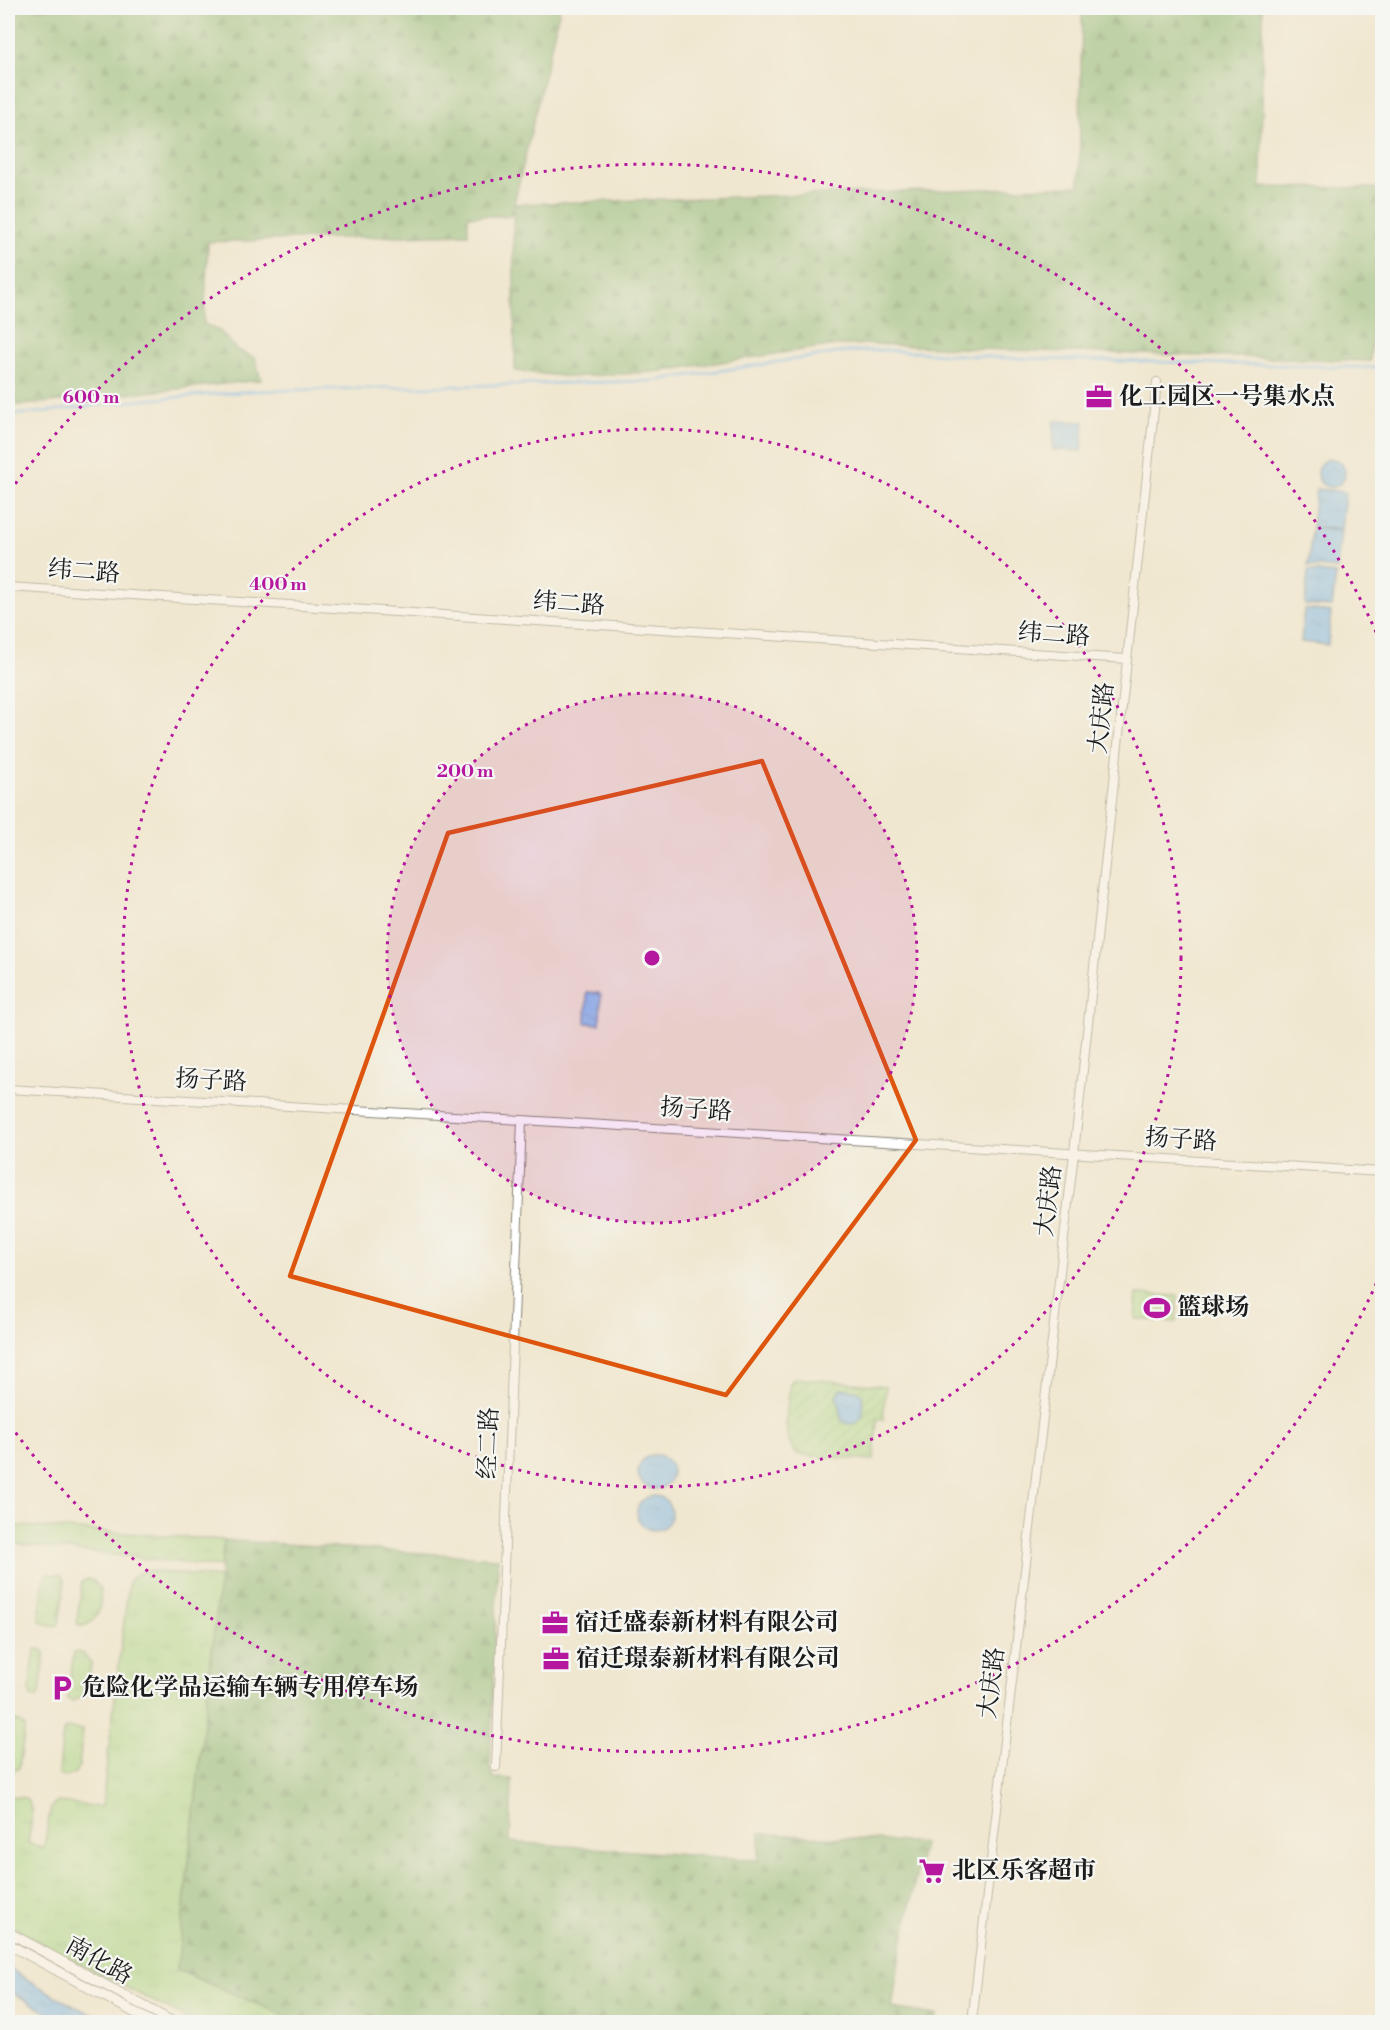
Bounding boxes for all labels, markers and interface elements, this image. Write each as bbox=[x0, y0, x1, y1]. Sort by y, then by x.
office icon: 化工园区一号集水点 bbox=[1084, 382, 1114, 412]
place label: 化工园区一号集水点 bbox=[1119, 382, 1335, 412]
text: 600 m bbox=[63, 386, 120, 409]
street label: 纬二路 bbox=[47, 555, 121, 589]
text: 400 m bbox=[249, 573, 307, 596]
street label: 纬二路 bbox=[532, 587, 606, 621]
street label: 纬二路 bbox=[1017, 618, 1091, 652]
street label: 大庆路 bbox=[1083, 681, 1121, 755]
text: 200 m bbox=[437, 760, 494, 783]
centre of rings bbox=[642, 948, 662, 968]
street label: 扬子路 bbox=[174, 1064, 248, 1098]
street label: 扬子路 bbox=[659, 1093, 733, 1127]
street label: 扬子路 bbox=[1144, 1123, 1218, 1157]
street label: 大庆路 bbox=[1030, 1163, 1068, 1239]
sports icon: 篮球场 bbox=[1142, 1293, 1172, 1323]
place label: 篮球场 bbox=[1177, 1293, 1249, 1323]
street label: 经二路 bbox=[473, 1406, 505, 1480]
office icon: 宿迁盛泰新材料有限公司 bbox=[540, 1608, 570, 1638]
place label: 宿迁盛泰新材料有限公司 bbox=[575, 1608, 839, 1638]
office icon: 宿迁璟泰新材料有限公司 bbox=[541, 1644, 571, 1674]
place label: 宿迁璟泰新材料有限公司 bbox=[576, 1644, 840, 1674]
street label: 大庆路 bbox=[973, 1645, 1011, 1721]
parking icon: 危险化学品运输车辆专用停车场 bbox=[47, 1673, 77, 1703]
place label: 危险化学品运输车辆专用停车场 bbox=[82, 1673, 418, 1703]
supermarket icon: 北区乐客超市 bbox=[917, 1856, 947, 1886]
place label: 北区乐客超市 bbox=[952, 1856, 1096, 1886]
street label: 南化路 bbox=[60, 1930, 138, 1992]

